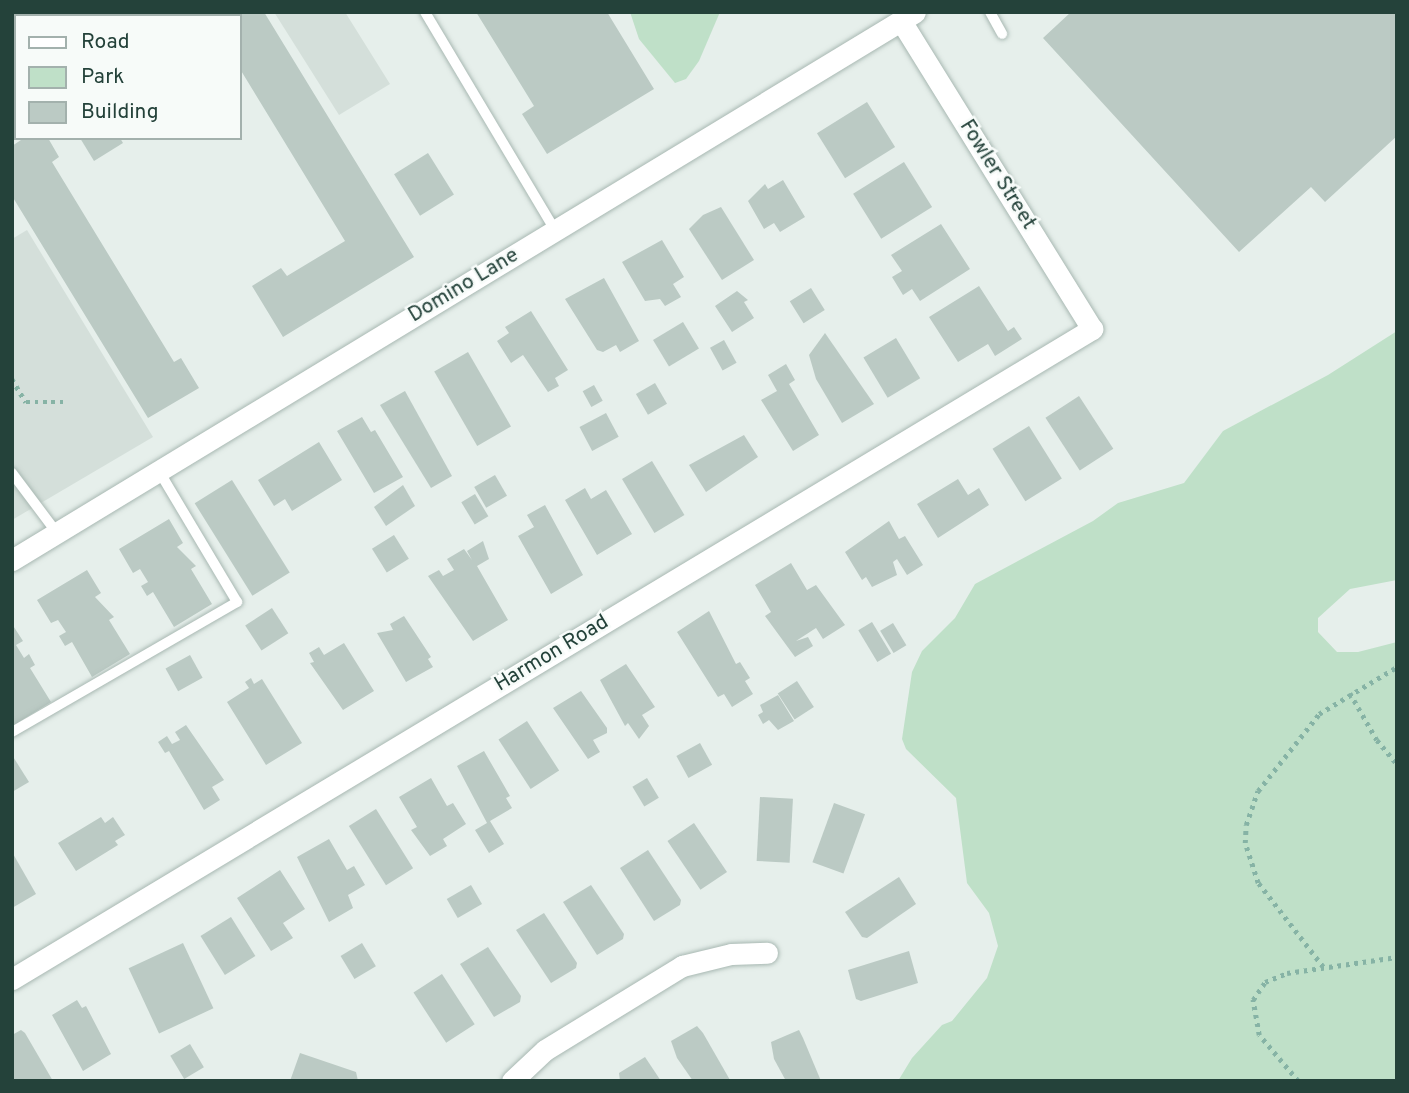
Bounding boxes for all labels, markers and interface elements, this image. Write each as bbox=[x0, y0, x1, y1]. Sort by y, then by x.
legend bbox=[14, 14, 242, 140]
text: Road bbox=[81, 29, 130, 56]
text: Park bbox=[81, 64, 124, 91]
text: Building bbox=[81, 99, 159, 126]
street label: Fowler Street bbox=[953, 116, 1041, 234]
street label: Domino Lane bbox=[404, 243, 524, 329]
street label: Harmon Road bbox=[490, 610, 614, 698]

